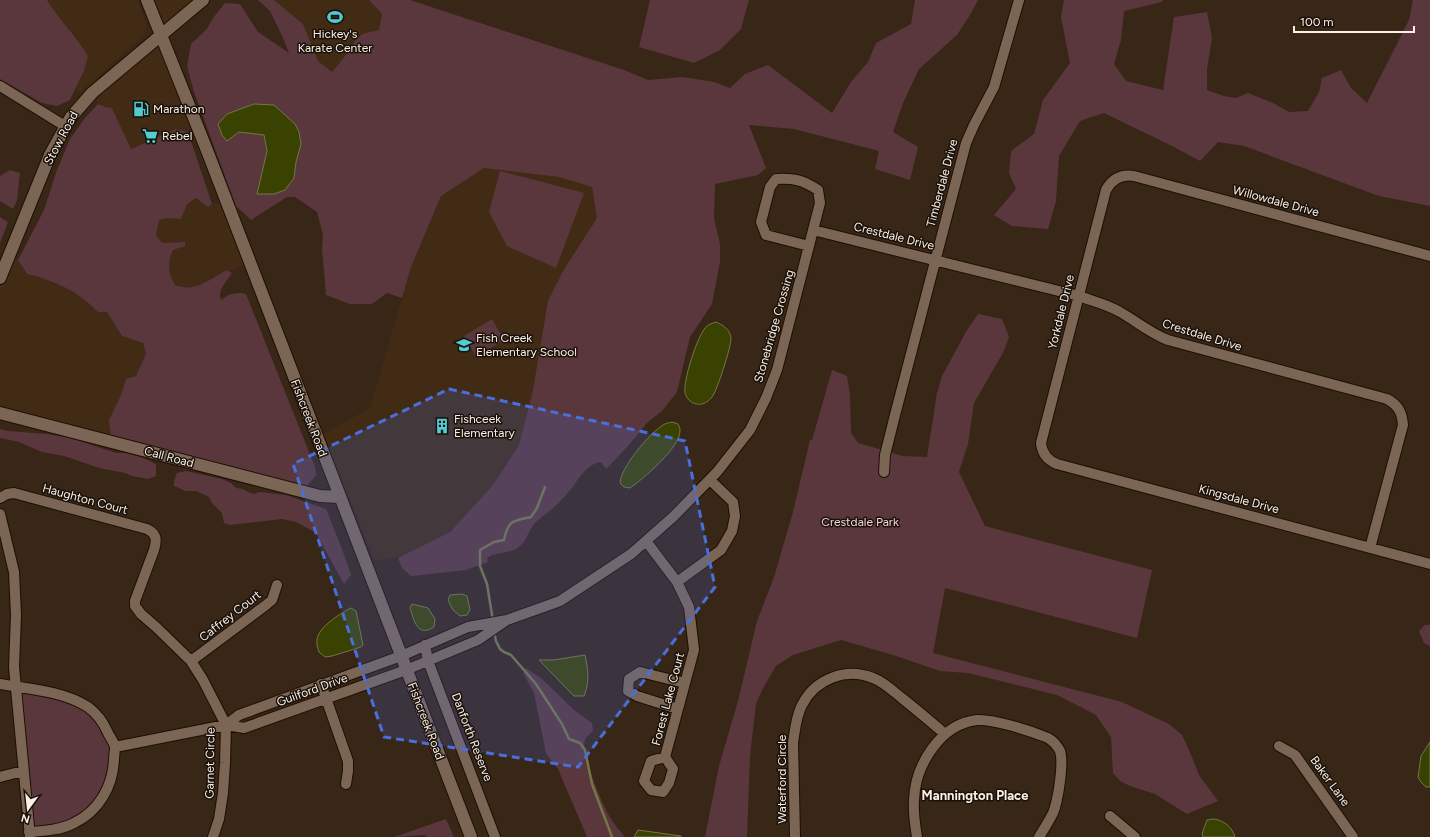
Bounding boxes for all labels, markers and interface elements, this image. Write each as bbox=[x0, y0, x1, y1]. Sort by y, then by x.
sports icon: Hickey's Karate Center bbox=[326, 8, 344, 26]
scale bar bbox=[1294, 8, 1414, 34]
text: 100 m bbox=[1300, 15, 1334, 29]
place label: Hickey's Karate Center bbox=[298, 27, 372, 55]
fuel station icon: Marathon bbox=[132, 100, 150, 118]
place label: Marathon bbox=[153, 102, 205, 116]
street label: Stow Road bbox=[41, 109, 81, 167]
supermarket icon: Rebel bbox=[141, 127, 159, 145]
place label: Rebel bbox=[162, 129, 192, 143]
street label: Timberdale Drive bbox=[924, 137, 961, 228]
street label: Willowdale Drive bbox=[1231, 183, 1321, 219]
street label: Crestdale Drive bbox=[852, 219, 936, 253]
street label: Stonebridge Crossing bbox=[751, 268, 797, 384]
street label: Yorkdale Drive bbox=[1045, 273, 1077, 351]
street label: Crestdale Drive bbox=[1161, 316, 1244, 354]
place label: Fish Creek Elementary School bbox=[476, 331, 577, 359]
school or university icon: Fish Creek Elementary School bbox=[455, 336, 473, 354]
street label: Fishcreek Road bbox=[288, 377, 330, 459]
place label: Fishceek Elementary bbox=[454, 412, 515, 440]
building icon: Fishceek Elementary bbox=[433, 417, 451, 435]
street label: Call Road bbox=[143, 444, 195, 470]
street label: Haughton Court bbox=[41, 481, 130, 517]
street label: Kingsdale Drive bbox=[1197, 482, 1281, 517]
park label: Crestdale Park bbox=[821, 515, 899, 529]
street label: Caffrey Court bbox=[196, 587, 264, 644]
street label: Forest Lake Court bbox=[649, 651, 687, 747]
street label: Guilford Drive bbox=[275, 671, 350, 709]
street label: Fishcreek Road bbox=[405, 680, 447, 762]
street label: Danforth Reserve bbox=[449, 691, 495, 784]
street label: Garnet Circle bbox=[202, 727, 218, 799]
street label: Waterford Circle bbox=[775, 734, 789, 823]
street label: Baker Lane bbox=[1307, 753, 1353, 809]
district label: Mannington Place bbox=[922, 788, 1028, 803]
north arrow bbox=[8, 789, 48, 829]
text: N bbox=[20, 811, 31, 826]

